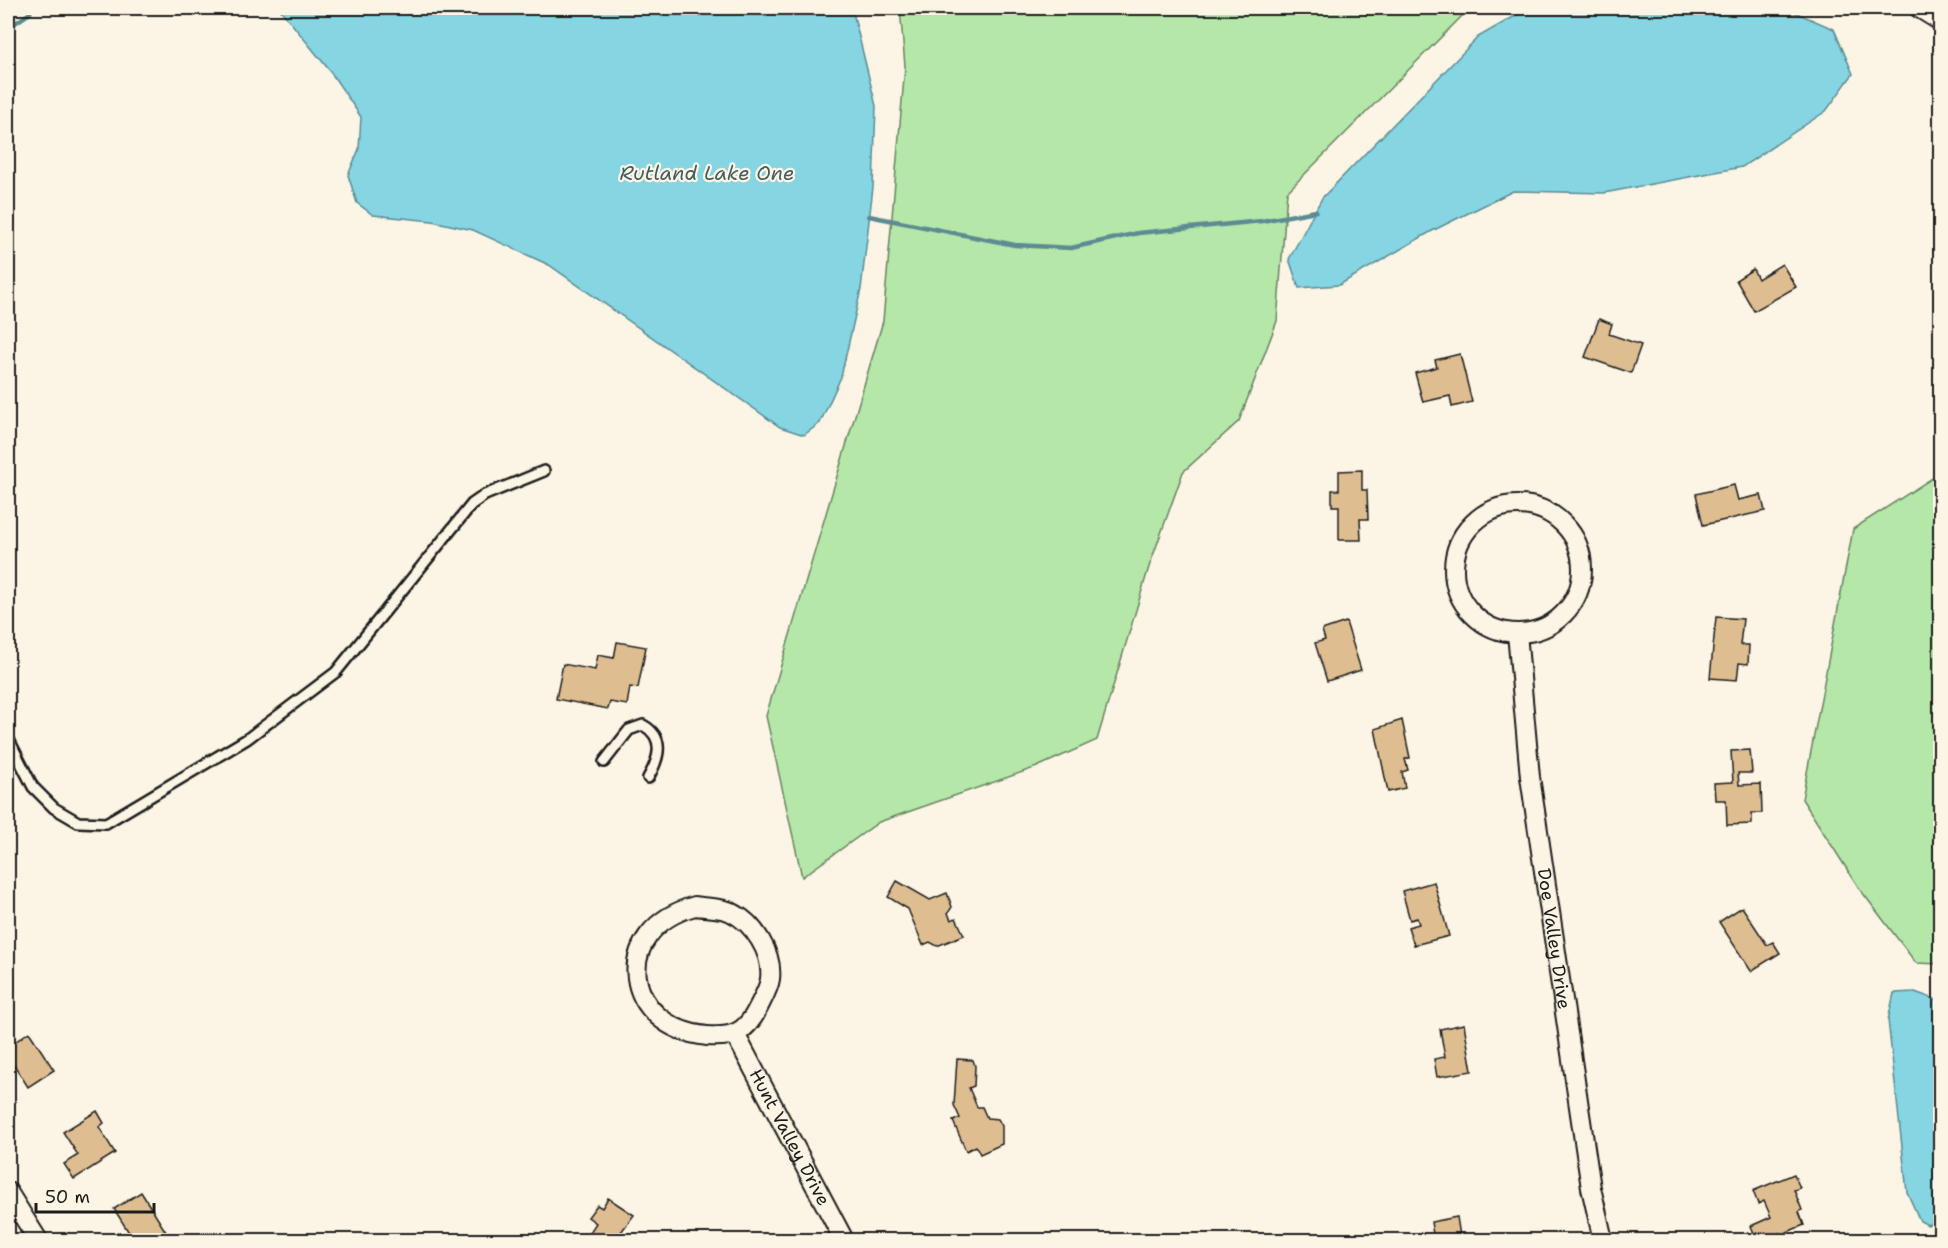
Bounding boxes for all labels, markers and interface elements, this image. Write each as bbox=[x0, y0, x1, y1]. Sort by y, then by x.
water label: Rutland Lake One bbox=[620, 160, 794, 186]
street label: Doe Valley Drive bbox=[1532, 867, 1576, 1011]
street label: Hunt Valley Drive bbox=[744, 1065, 836, 1210]
scale bar bbox=[36, 1176, 154, 1214]
text: 50 m bbox=[45, 1185, 90, 1209]

